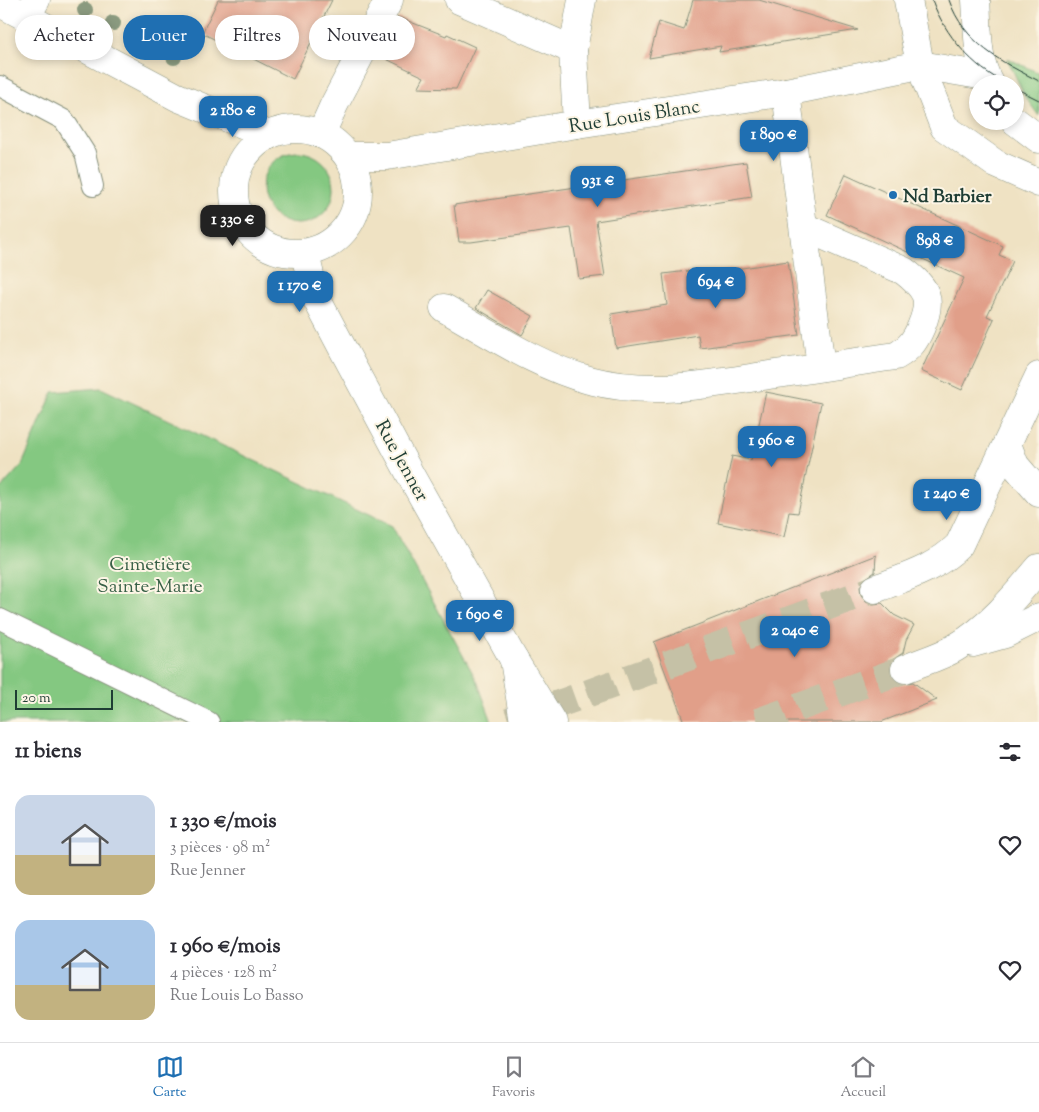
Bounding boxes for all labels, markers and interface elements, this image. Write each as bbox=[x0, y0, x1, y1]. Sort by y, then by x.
chip: Acheter bbox=[15, 15, 113, 60]
chip: Louer bbox=[123, 15, 205, 60]
chip: Filtres bbox=[215, 15, 299, 60]
chip: Nouveau bbox=[309, 15, 415, 60]
map controls bbox=[969, 75, 1024, 130]
button: locate bbox=[969, 75, 1024, 130]
street label: Rue Louis Blanc bbox=[567, 94, 702, 141]
pin: 2 180 € bbox=[187, 96, 279, 138]
text: 2 180 € bbox=[210, 100, 256, 123]
pin: 1 890 € bbox=[728, 120, 820, 162]
text: 1 890 € bbox=[751, 124, 797, 147]
pin: 931 € bbox=[563, 166, 633, 208]
text: 931 € bbox=[582, 170, 614, 193]
place label: Nd Barbier bbox=[903, 184, 993, 211]
marker: Nd Barbier bbox=[887, 189, 899, 201]
pin: 1 330 € bbox=[187, 204, 279, 247]
text: 1 330 € bbox=[211, 209, 255, 232]
pin: 898 € bbox=[900, 226, 970, 268]
text: 898 € bbox=[916, 230, 954, 253]
pin: 694 € bbox=[681, 266, 751, 309]
pin: 1 170 € bbox=[254, 270, 346, 313]
text: 694 € bbox=[697, 271, 735, 294]
text: 1 170 € bbox=[278, 275, 322, 298]
street label: Rue Jenner bbox=[367, 416, 434, 507]
pin: 1 960 € bbox=[726, 426, 818, 468]
text: 1 960 € bbox=[749, 430, 795, 453]
pin: 1 240 € bbox=[901, 478, 993, 521]
text: 1 240 € bbox=[924, 483, 970, 506]
park label: Cimetière Sainte-Marie bbox=[97, 552, 203, 601]
pin: 1 690 € bbox=[434, 600, 526, 642]
text: 1 690 € bbox=[457, 604, 503, 627]
pin: 2 040 € bbox=[749, 616, 841, 658]
text: 2 040 € bbox=[771, 620, 819, 643]
scale bar bbox=[15, 687, 112, 710]
text: 20 m bbox=[22, 689, 51, 709]
text: 11 biens bbox=[15, 737, 82, 767]
icon: filters bbox=[996, 738, 1024, 766]
text: 1 330 €/mois bbox=[170, 807, 277, 837]
icon: home bbox=[55, 815, 115, 875]
icon: heart bbox=[996, 831, 1024, 859]
text: 3 pièces · 98 m² bbox=[170, 837, 270, 860]
text: Rue Jenner bbox=[170, 860, 245, 883]
text: 1 960 €/mois bbox=[170, 932, 280, 962]
icon: home bbox=[55, 940, 115, 1000]
icon: heart bbox=[996, 956, 1024, 984]
text: 4 pièces · 128 m² bbox=[170, 962, 277, 985]
text: Rue Louis Lo Basso bbox=[170, 985, 304, 1008]
tab: Carte bbox=[153, 1053, 187, 1103]
tab: Favoris bbox=[492, 1053, 535, 1103]
tab: Accueil bbox=[840, 1053, 886, 1103]

